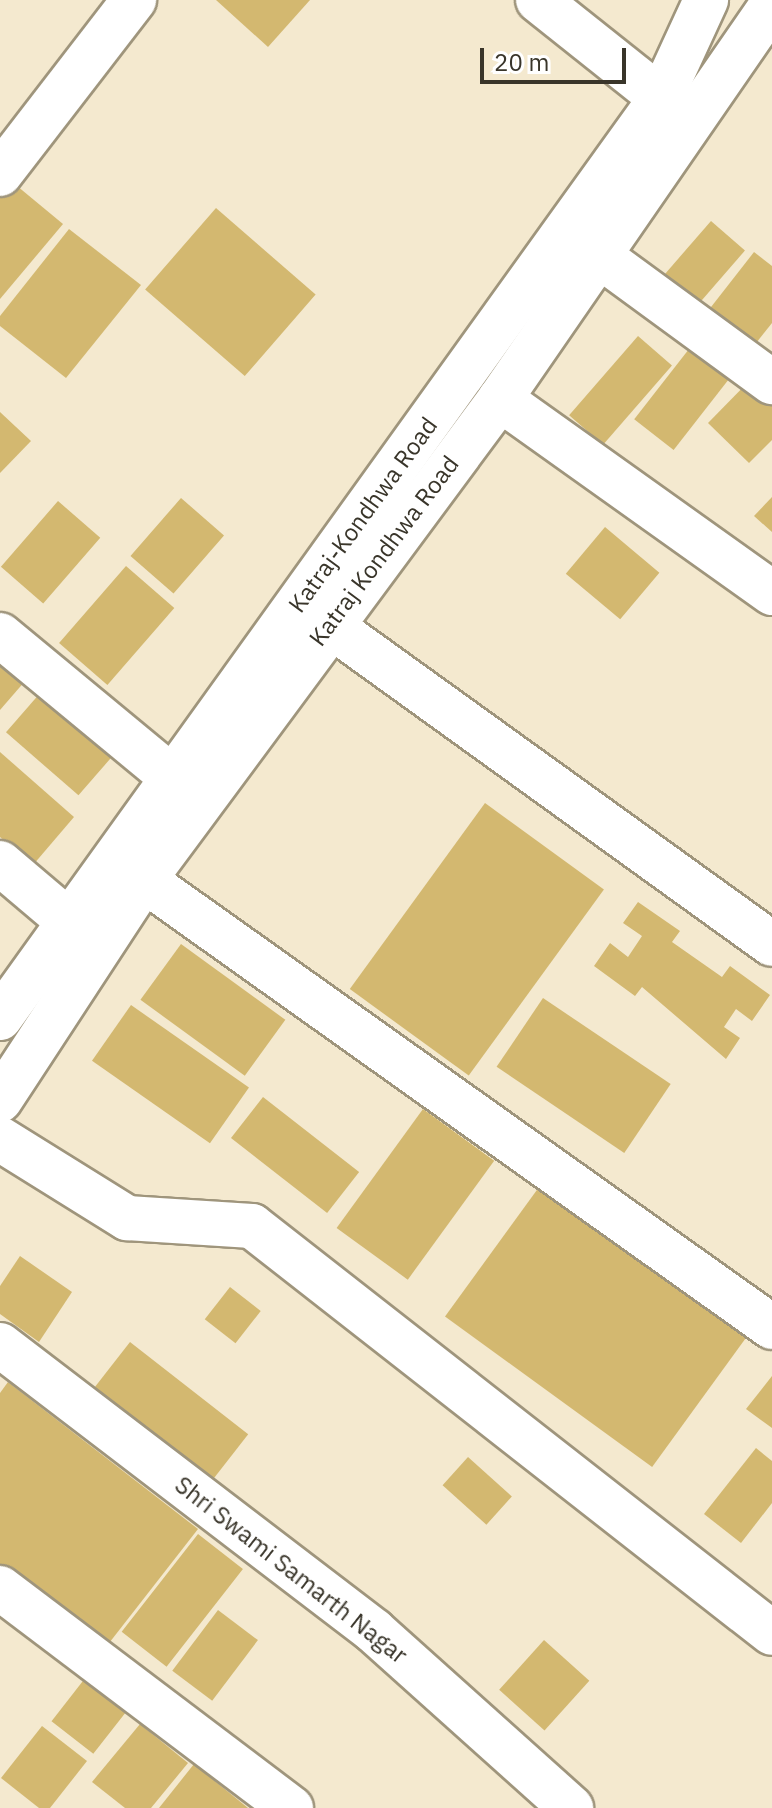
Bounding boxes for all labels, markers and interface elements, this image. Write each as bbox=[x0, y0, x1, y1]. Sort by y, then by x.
scale bar bbox=[484, 32, 630, 82]
text: 20 m bbox=[494, 46, 549, 78]
street label: Katraj-Kondhwa Road bbox=[283, 412, 443, 618]
street label: Katraj Kondhwa Road bbox=[303, 450, 465, 652]
street label: Shri Swami Samarth Nagar bbox=[169, 1470, 413, 1670]

